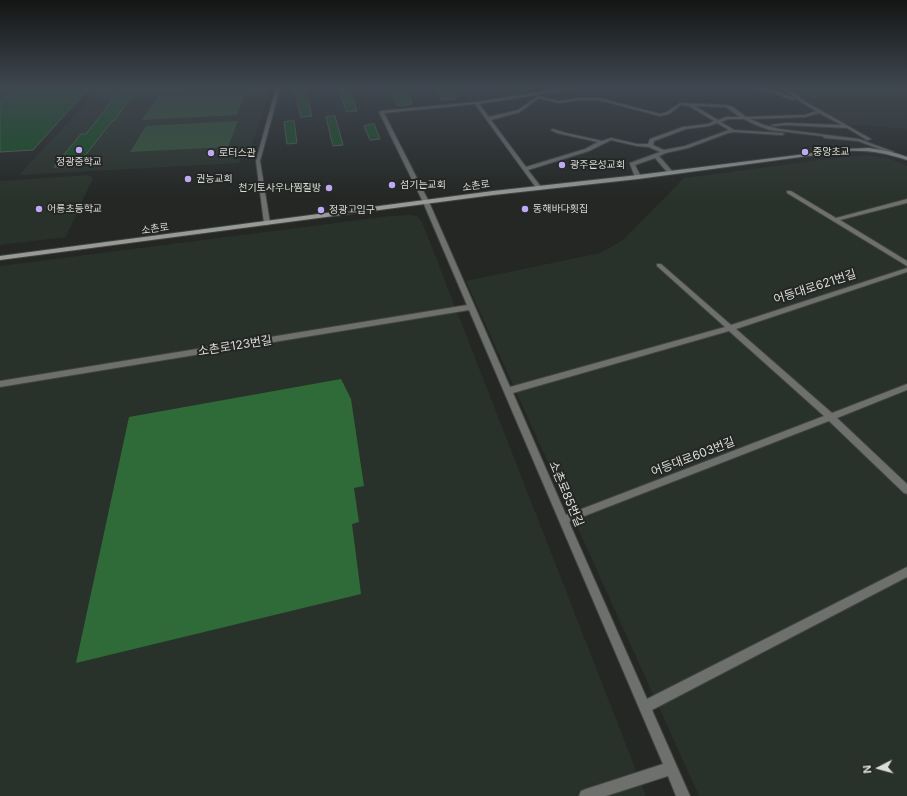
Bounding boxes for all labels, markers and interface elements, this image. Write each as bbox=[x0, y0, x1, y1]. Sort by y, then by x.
marker: 정광중학교 bbox=[74, 145, 84, 155]
place label: 중앙초교 bbox=[813, 146, 850, 158]
place label: 로터스관 bbox=[219, 147, 256, 159]
marker: 중앙초교 bbox=[800, 147, 810, 157]
marker: 로터스관 bbox=[206, 148, 216, 158]
place label: 정광중학교 bbox=[56, 156, 102, 168]
place label: 광주은성교회 bbox=[570, 159, 625, 171]
marker: 광주은성교회 bbox=[557, 160, 567, 170]
place label: 권능교회 bbox=[196, 173, 233, 185]
marker: 권능교회 bbox=[183, 174, 193, 184]
street label: 소촌로 bbox=[461, 178, 491, 194]
place label: 섬기는교회 bbox=[400, 179, 446, 191]
marker: 섬기는교회 bbox=[387, 180, 397, 190]
place label: 천기토사우나찜질방 bbox=[238, 182, 321, 194]
marker: 천기토사우나찜질방 bbox=[324, 183, 334, 193]
place label: 어룡초등학교 bbox=[47, 203, 102, 215]
place label: 동해바다횟집 bbox=[533, 203, 588, 215]
marker: 어룡초등학교 bbox=[34, 204, 44, 214]
place label: 정광고입구 bbox=[329, 204, 375, 216]
marker: 동해바다횟집 bbox=[520, 204, 530, 214]
marker: 정광고입구 bbox=[316, 205, 326, 215]
street label: 소촌로 bbox=[140, 221, 170, 237]
street label: 어등대로621번길 bbox=[772, 267, 858, 307]
street label: 소촌로123번길 bbox=[197, 333, 273, 359]
street label: 어등대로603번길 bbox=[649, 434, 737, 480]
street label: 소촌로85번길 bbox=[546, 459, 586, 529]
north arrow bbox=[859, 748, 899, 788]
text: N bbox=[860, 764, 874, 774]

